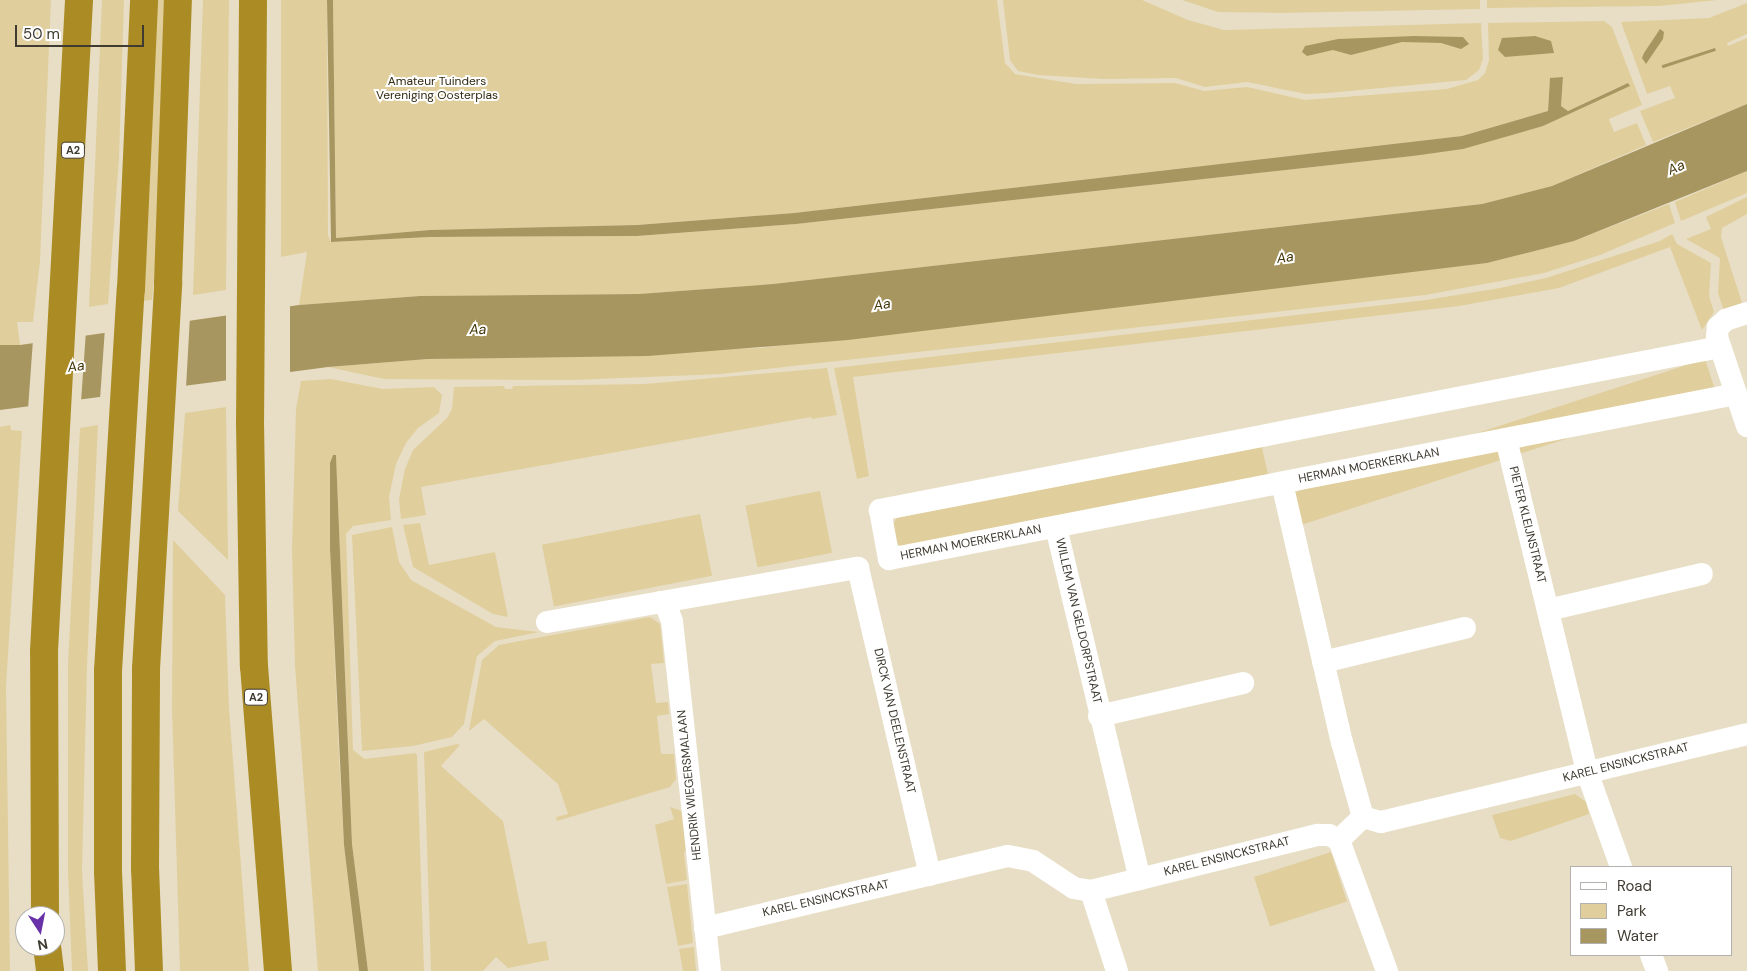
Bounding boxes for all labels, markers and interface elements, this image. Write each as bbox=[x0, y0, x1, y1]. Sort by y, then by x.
scale bar bbox=[18, 15, 146, 47]
text: 50 m bbox=[23, 24, 60, 44]
park label: Amateur Tuinders Vereniging Oosterplas bbox=[376, 75, 498, 103]
road number: A2 bbox=[60, 142, 86, 158]
water label: Aa bbox=[1665, 156, 1687, 178]
water label: Aa bbox=[1276, 248, 1294, 266]
water label: Aa bbox=[873, 295, 891, 313]
water label: Aa bbox=[469, 320, 487, 338]
water label: Aa bbox=[66, 356, 86, 376]
street label: HERMAN MOERKERKLAAN bbox=[1297, 445, 1441, 487]
street label: PIETER KLEIJNSTRAAT bbox=[1506, 465, 1548, 585]
street label: HERMAN MOERKERKLAAN bbox=[899, 522, 1043, 564]
street label: WILLEM VAN GELDORPSTRAAT bbox=[1052, 537, 1104, 705]
street label: DIRCK VAN DEELENSTRAAT bbox=[870, 647, 918, 795]
road number: A2 bbox=[244, 689, 268, 706]
street label: HENDRIK WIEGERSMALAAN bbox=[675, 709, 705, 861]
street label: KAREL ENSINCKSTRAAT bbox=[1561, 740, 1691, 786]
street label: KAREL ENSINCKSTRAAT bbox=[1162, 834, 1292, 880]
legend bbox=[1570, 866, 1732, 956]
text: Road bbox=[1617, 876, 1652, 896]
street label: KAREL ENSINCKSTRAAT bbox=[761, 877, 891, 921]
text: Park bbox=[1617, 901, 1647, 921]
north arrow bbox=[15, 906, 65, 956]
text: Water bbox=[1617, 926, 1658, 946]
text: N bbox=[36, 935, 49, 955]

